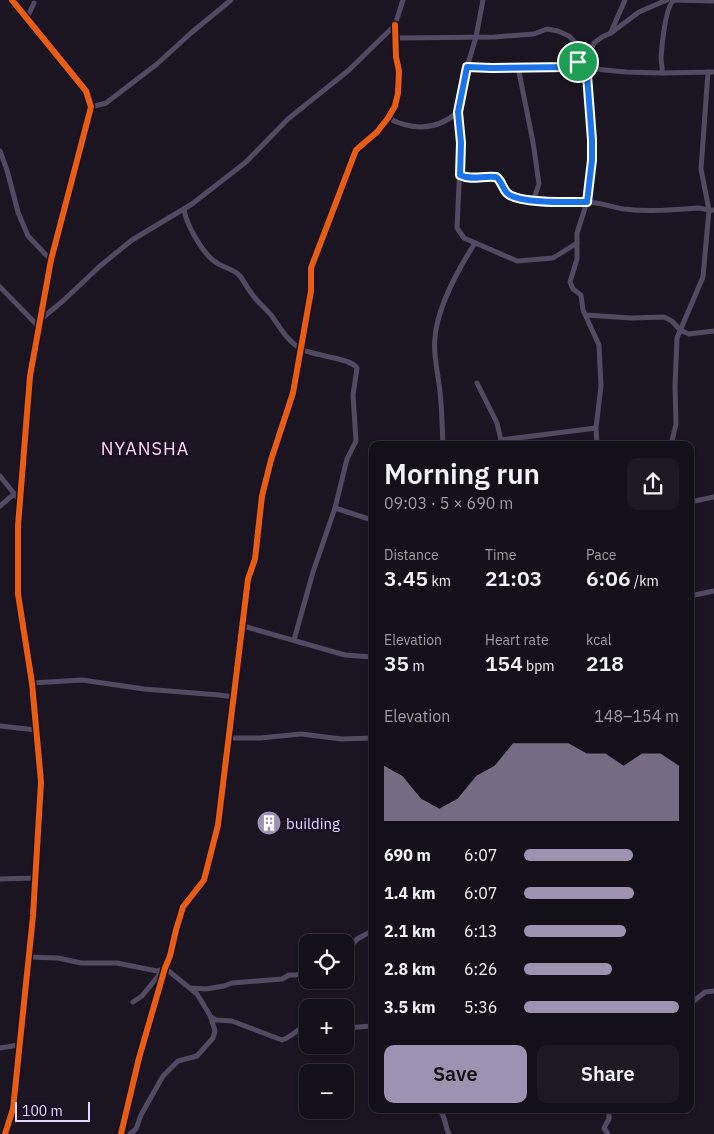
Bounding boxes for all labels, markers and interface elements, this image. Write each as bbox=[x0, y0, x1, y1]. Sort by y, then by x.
pin bbox=[557, 41, 599, 83]
icon: arrive bbox=[564, 48, 592, 76]
district label: NYANSHA bbox=[101, 437, 189, 460]
text: Morning run bbox=[384, 455, 540, 492]
button: share bbox=[627, 458, 679, 510]
text: 09:03 · 5 × 690 m bbox=[384, 493, 513, 513]
text: Distance bbox=[384, 546, 439, 564]
text: Time bbox=[485, 546, 516, 564]
text: Pace bbox=[586, 546, 616, 564]
text: 3.45 bbox=[384, 564, 428, 592]
text: 21:03 bbox=[485, 564, 542, 592]
text: 6:06 bbox=[586, 564, 631, 592]
text: km bbox=[428, 572, 451, 590]
text: /km bbox=[631, 572, 659, 590]
text: Elevation bbox=[384, 631, 442, 649]
text: Heart rate bbox=[485, 631, 549, 649]
text: kcal bbox=[586, 631, 611, 649]
text: 35 bbox=[384, 649, 409, 677]
text: 154 bbox=[485, 649, 523, 677]
text: 218 bbox=[586, 649, 624, 677]
text: m bbox=[409, 657, 425, 675]
text: bpm bbox=[523, 657, 555, 675]
text: Elevation bbox=[384, 706, 450, 726]
text: 148–154 m bbox=[594, 706, 679, 726]
building icon: building bbox=[256, 810, 282, 836]
place label: building bbox=[286, 814, 340, 833]
text: 690 m bbox=[384, 845, 431, 865]
text: 6:07 bbox=[464, 845, 497, 865]
text: 1.4 km bbox=[384, 883, 435, 903]
text: 6:07 bbox=[464, 883, 497, 903]
text: 2.1 km bbox=[384, 921, 435, 941]
text: 6:13 bbox=[464, 921, 497, 941]
map controls bbox=[299, 934, 354, 1119]
button: locate bbox=[299, 934, 354, 989]
text: 2.8 km bbox=[384, 959, 435, 979]
text: 6:26 bbox=[464, 959, 497, 979]
text: 3.5 km bbox=[384, 997, 435, 1017]
text: 5:36 bbox=[464, 997, 497, 1017]
button: + bbox=[299, 999, 354, 1054]
button: Save bbox=[384, 1045, 527, 1103]
button: Share bbox=[537, 1045, 679, 1103]
button: − bbox=[299, 1064, 354, 1119]
scale bar bbox=[15, 1099, 90, 1122]
text: 100 m bbox=[22, 1102, 63, 1120]

